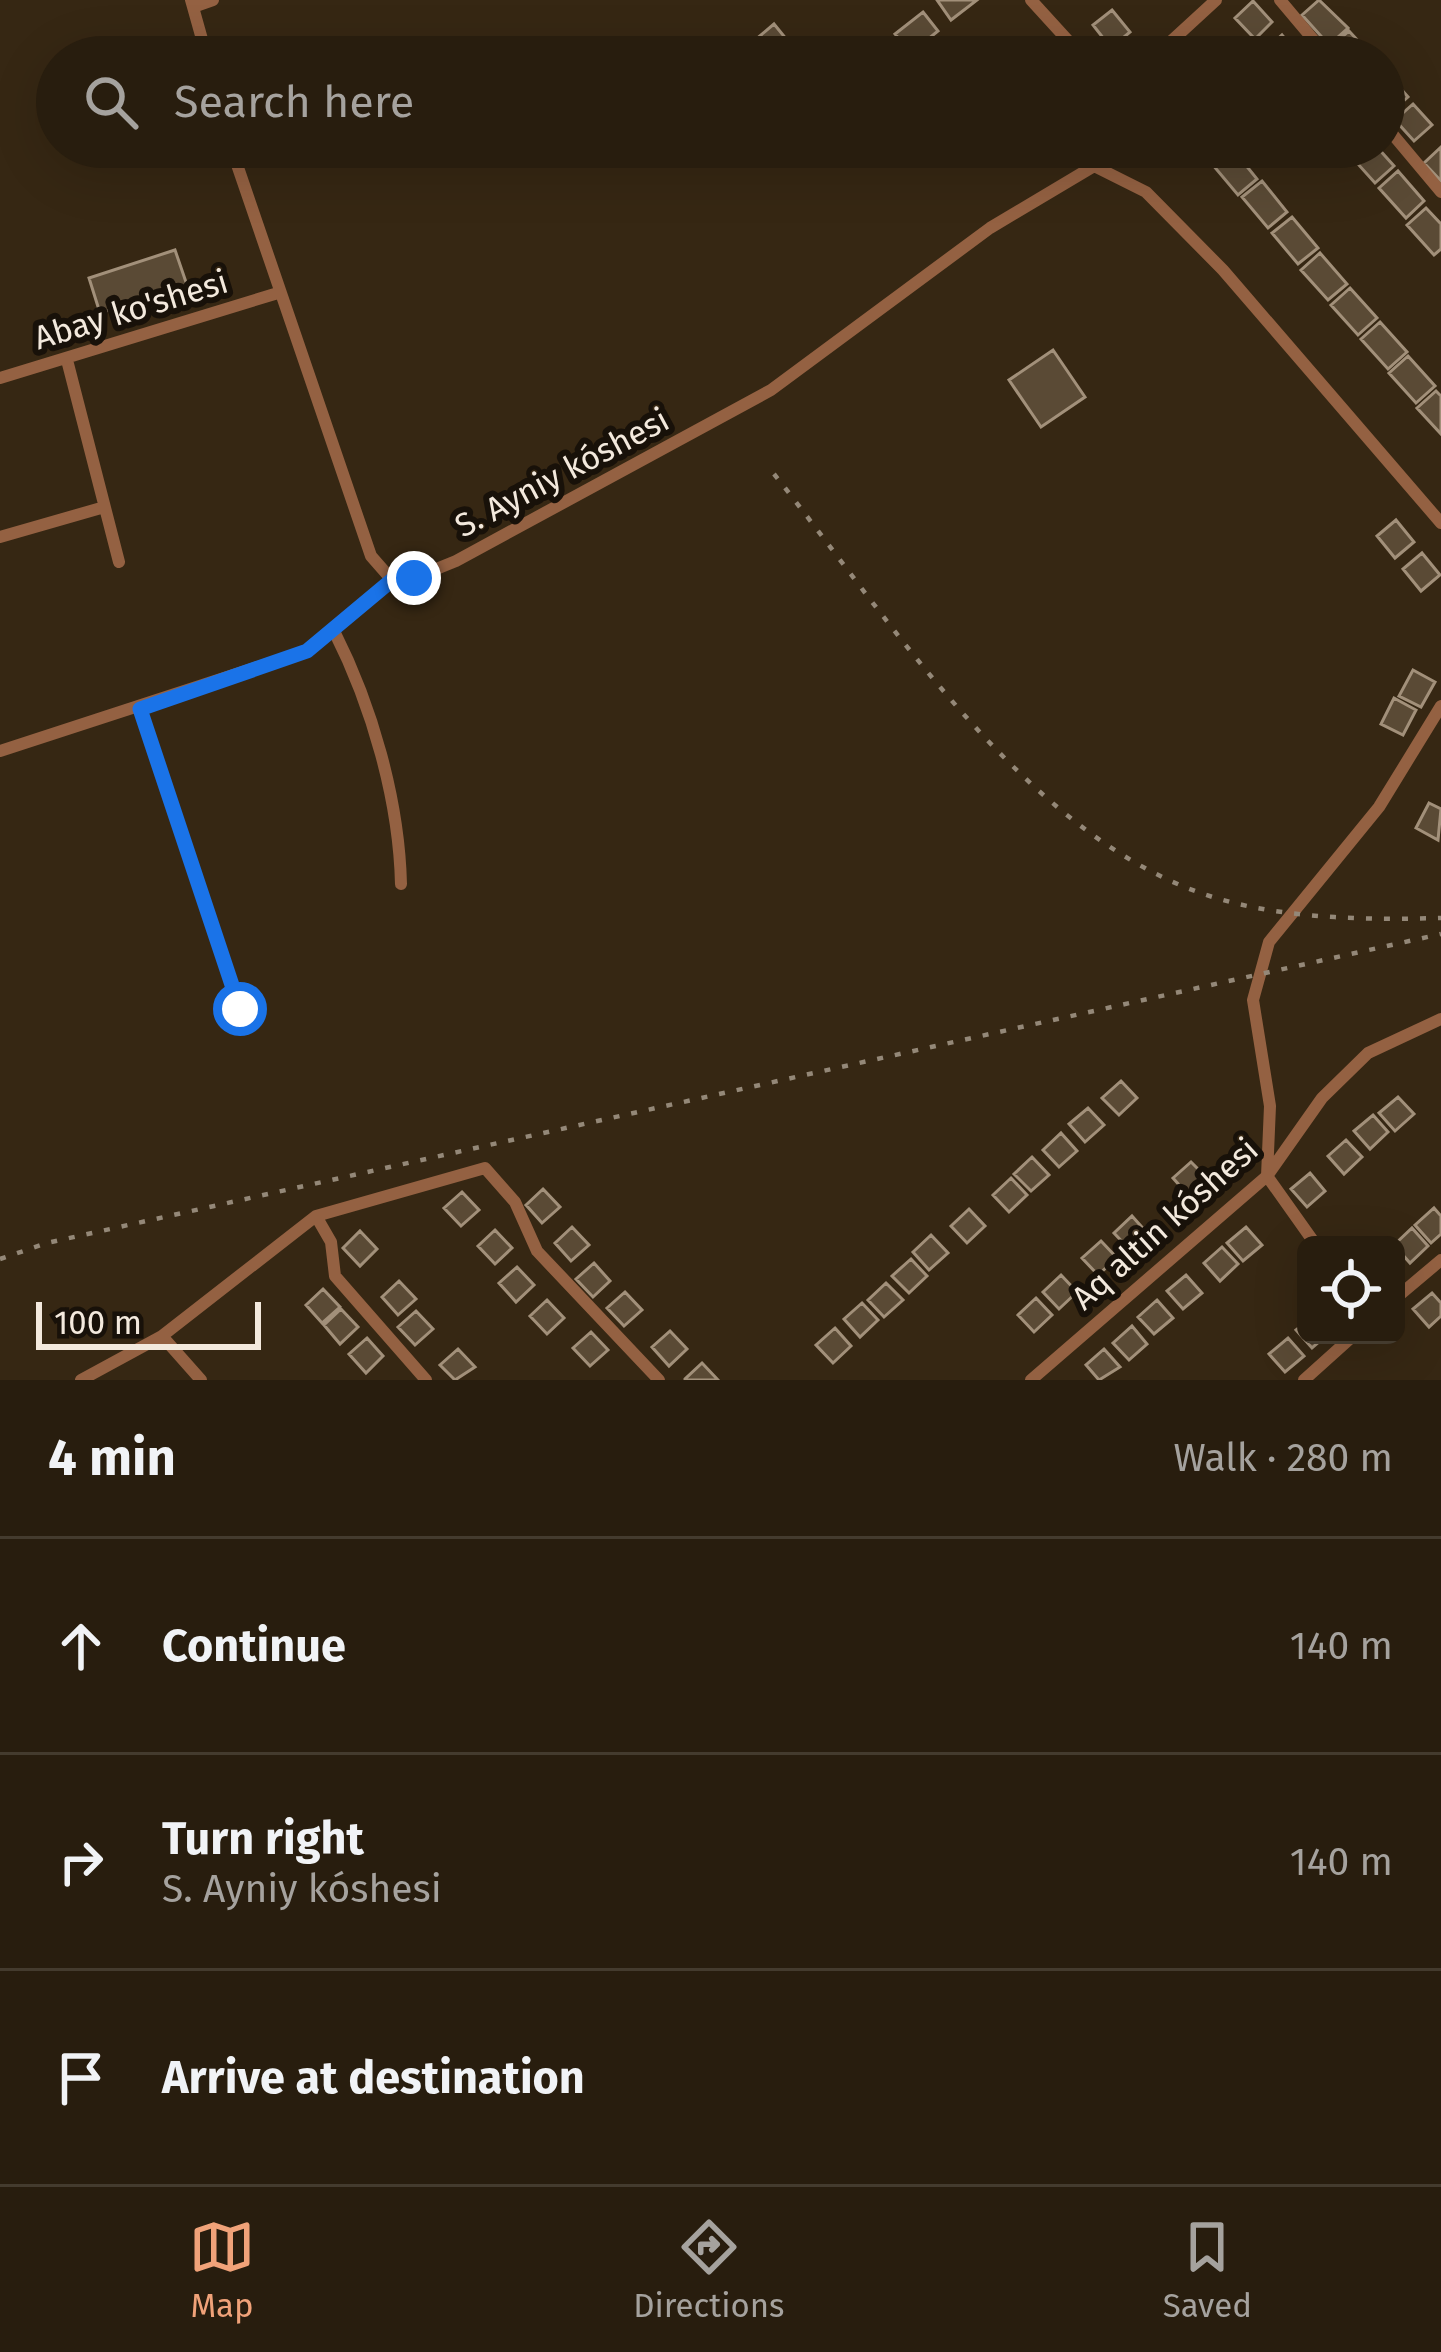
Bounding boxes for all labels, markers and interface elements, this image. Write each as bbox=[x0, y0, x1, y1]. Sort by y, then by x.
search box bbox=[36, 36, 1405, 168]
icon: search bbox=[78, 69, 144, 135]
text: Search here bbox=[174, 75, 414, 129]
street label: Abay ko'shesi bbox=[29, 262, 233, 358]
street label: S. Ayniy kóshesi bbox=[448, 400, 676, 546]
route end bbox=[387, 551, 441, 605]
route start bbox=[213, 982, 267, 1036]
street label: Aq altin kóshesi bbox=[1063, 1130, 1267, 1318]
map controls bbox=[1297, 1236, 1405, 1344]
button: locate bbox=[1297, 1236, 1405, 1344]
scale bar bbox=[36, 1296, 261, 1349]
text: 100 m bbox=[54, 1303, 142, 1343]
text: 4 min bbox=[48, 1427, 176, 1489]
text: Walk · 280 m bbox=[1173, 1435, 1393, 1481]
icon: ahead bbox=[48, 1613, 114, 1679]
text: Continue bbox=[162, 1619, 346, 1673]
text: 140 m bbox=[1290, 1623, 1393, 1669]
text: Turn right bbox=[162, 1812, 364, 1866]
icon: right bbox=[48, 1829, 114, 1895]
text: 140 m bbox=[1290, 1839, 1393, 1885]
text: S. Ayniy kóshesi bbox=[162, 1866, 442, 1912]
icon: arrive bbox=[48, 2045, 114, 2111]
text: Arrive at destination bbox=[162, 2051, 585, 2105]
tab: Map bbox=[189, 2214, 255, 2326]
tab: Directions bbox=[633, 2214, 785, 2326]
tab: Saved bbox=[1163, 2214, 1252, 2326]

